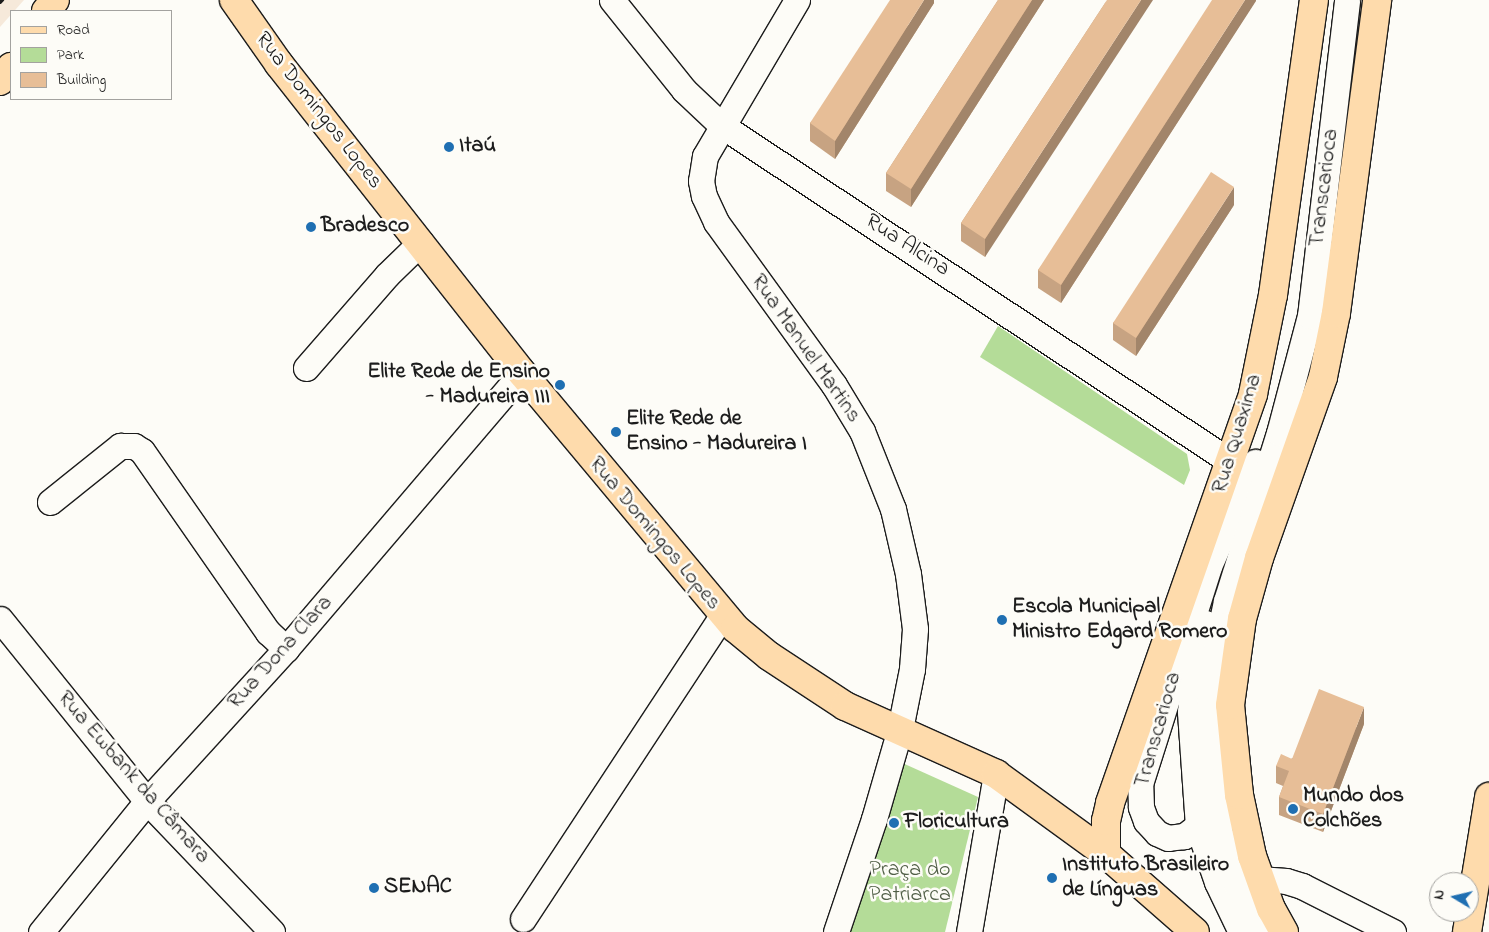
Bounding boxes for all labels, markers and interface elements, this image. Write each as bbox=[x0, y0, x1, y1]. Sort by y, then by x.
legend bbox=[10, 10, 172, 100]
text: Road bbox=[57, 19, 90, 41]
street label: Rua Domingos Lopes bbox=[248, 27, 388, 195]
text: Park bbox=[57, 44, 84, 66]
text: Building bbox=[57, 69, 106, 91]
street label: Transcarioca bbox=[1305, 127, 1345, 249]
place label: Itaú bbox=[459, 134, 496, 160]
marker: Itaú bbox=[443, 141, 455, 153]
street label: Rua Alcina bbox=[860, 209, 954, 283]
place label: Bradesco bbox=[321, 214, 409, 240]
marker: Bradesco bbox=[305, 221, 317, 233]
street label: Rua Manuel Martins bbox=[744, 270, 866, 428]
place label: Elite Rede de Ensino - Madureira III bbox=[367, 359, 550, 411]
street label: Rua Quaxima bbox=[1207, 371, 1269, 497]
marker: Elite Rede de Ensino - Madureira III bbox=[554, 379, 566, 391]
place label: Elite Rede de Ensino - Madureira I bbox=[626, 406, 807, 458]
marker: Elite Rede de Ensino - Madureira I bbox=[610, 426, 622, 438]
street label: Rua Domingos Lopes bbox=[582, 452, 726, 616]
street label: Rua Dona Clara bbox=[223, 591, 339, 715]
place label: Escola Municipal Ministro Edgard Romero bbox=[1012, 594, 1227, 646]
marker: Escola Municipal Ministro Edgard Romero bbox=[996, 614, 1008, 626]
street label: Transcarioca bbox=[1130, 669, 1188, 791]
street label: Rua Ewbank da Câmara bbox=[51, 686, 215, 870]
place label: Mundo dos Colchões bbox=[1303, 783, 1404, 834]
marker: Mundo dos Colchões bbox=[1287, 803, 1299, 815]
place label: Floricultura bbox=[904, 810, 1009, 836]
marker: Floricultura bbox=[888, 817, 900, 829]
place label: Instituto Brasileiro de Línguas bbox=[1062, 852, 1229, 904]
park label: Praça do Patriarca bbox=[869, 857, 951, 908]
marker: Instituto Brasileiro de Línguas bbox=[1046, 872, 1058, 884]
north arrow bbox=[1429, 872, 1479, 922]
place label: SENAC bbox=[384, 875, 452, 901]
marker: SENAC bbox=[368, 882, 380, 894]
text: N bbox=[1429, 888, 1451, 901]

